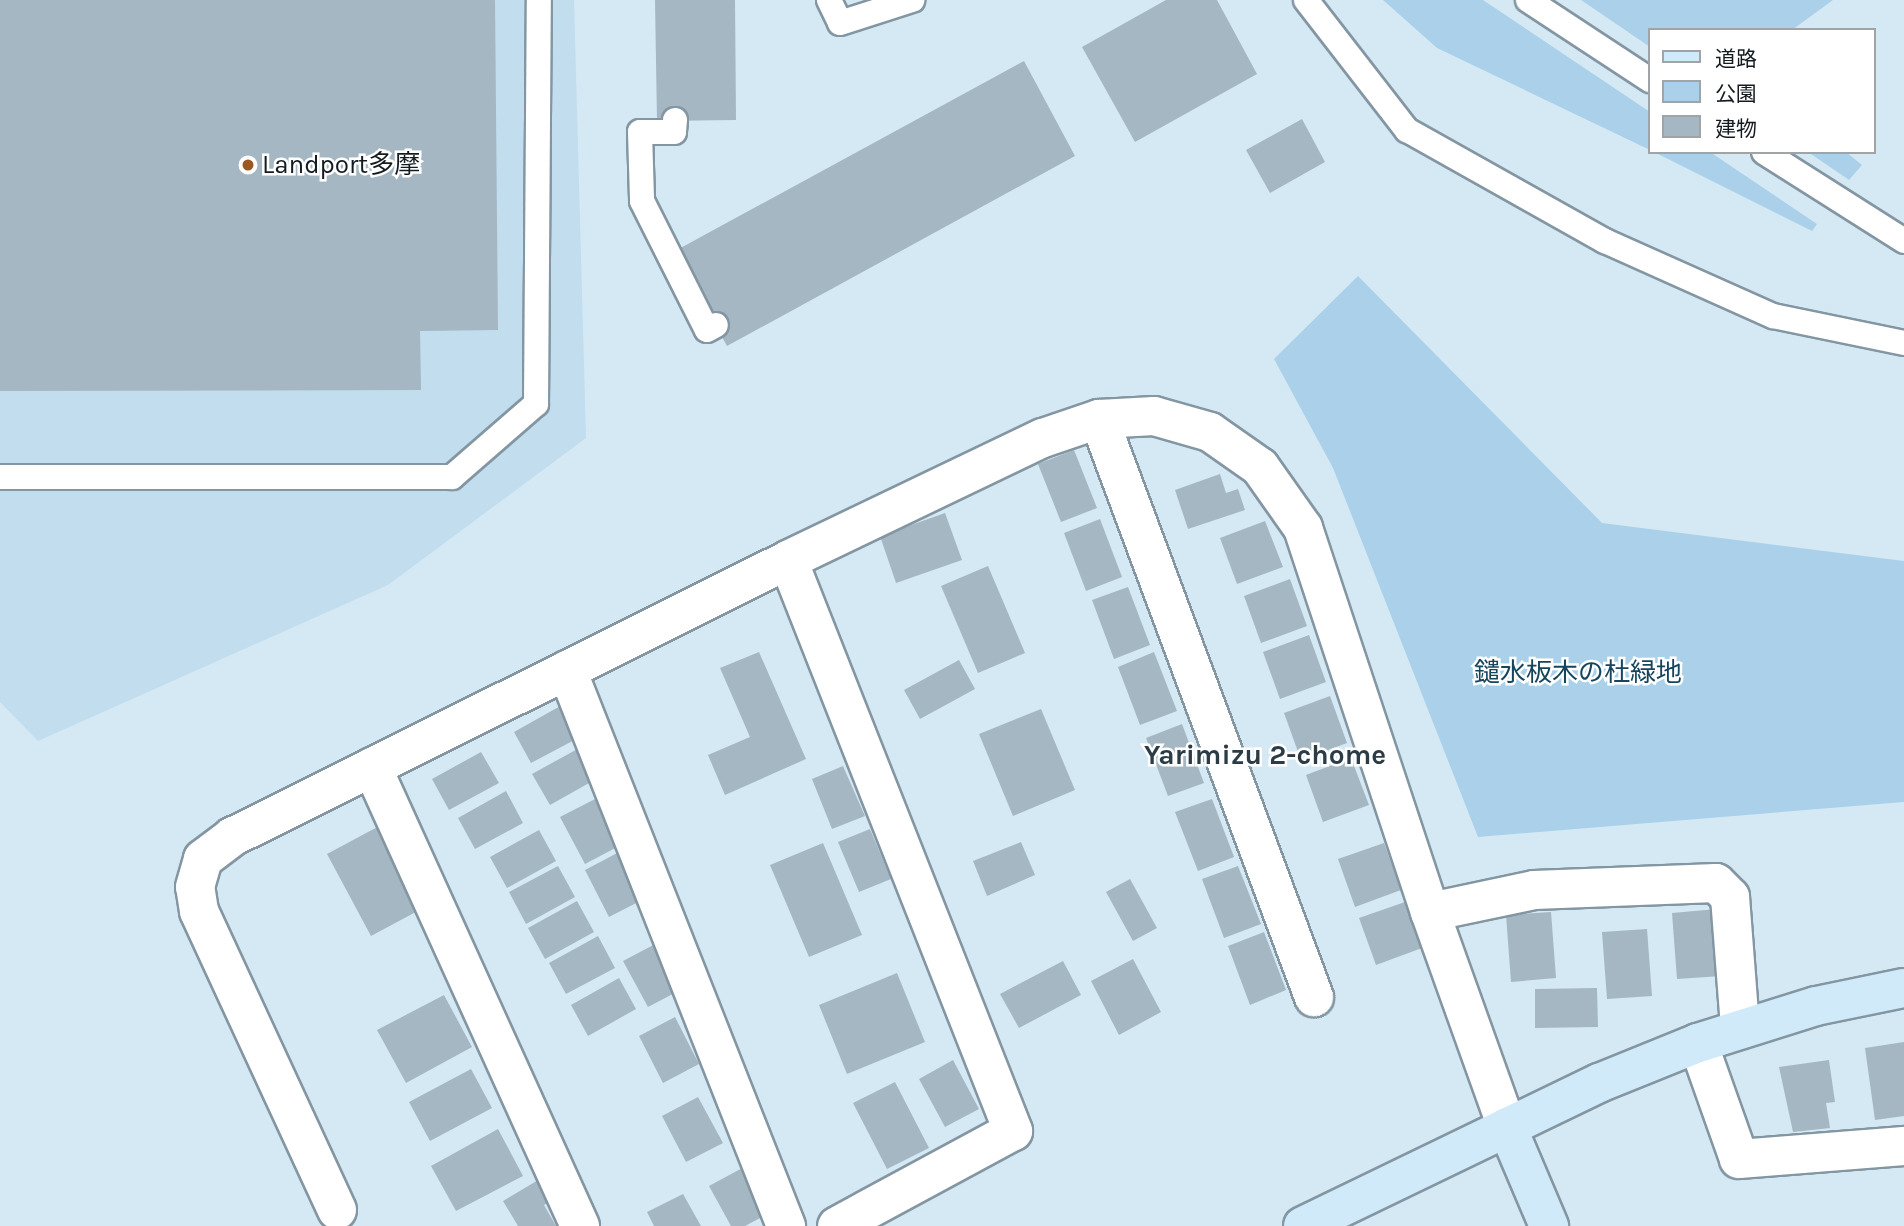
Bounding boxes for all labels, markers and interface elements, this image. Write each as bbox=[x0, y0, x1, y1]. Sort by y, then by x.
legend bbox=[1648, 28, 1876, 154]
text: 道路 bbox=[1715, 47, 1757, 71]
text: 公園 bbox=[1715, 82, 1757, 106]
text: 建物 bbox=[1715, 117, 1757, 141]
place label: Landport多摩 bbox=[262, 149, 420, 181]
marker: Landport多摩 bbox=[240, 157, 256, 173]
park label: 鑓水板木の杜緑地 bbox=[1474, 657, 1682, 689]
district label: Yarimizu 2-chome bbox=[1144, 738, 1386, 772]

